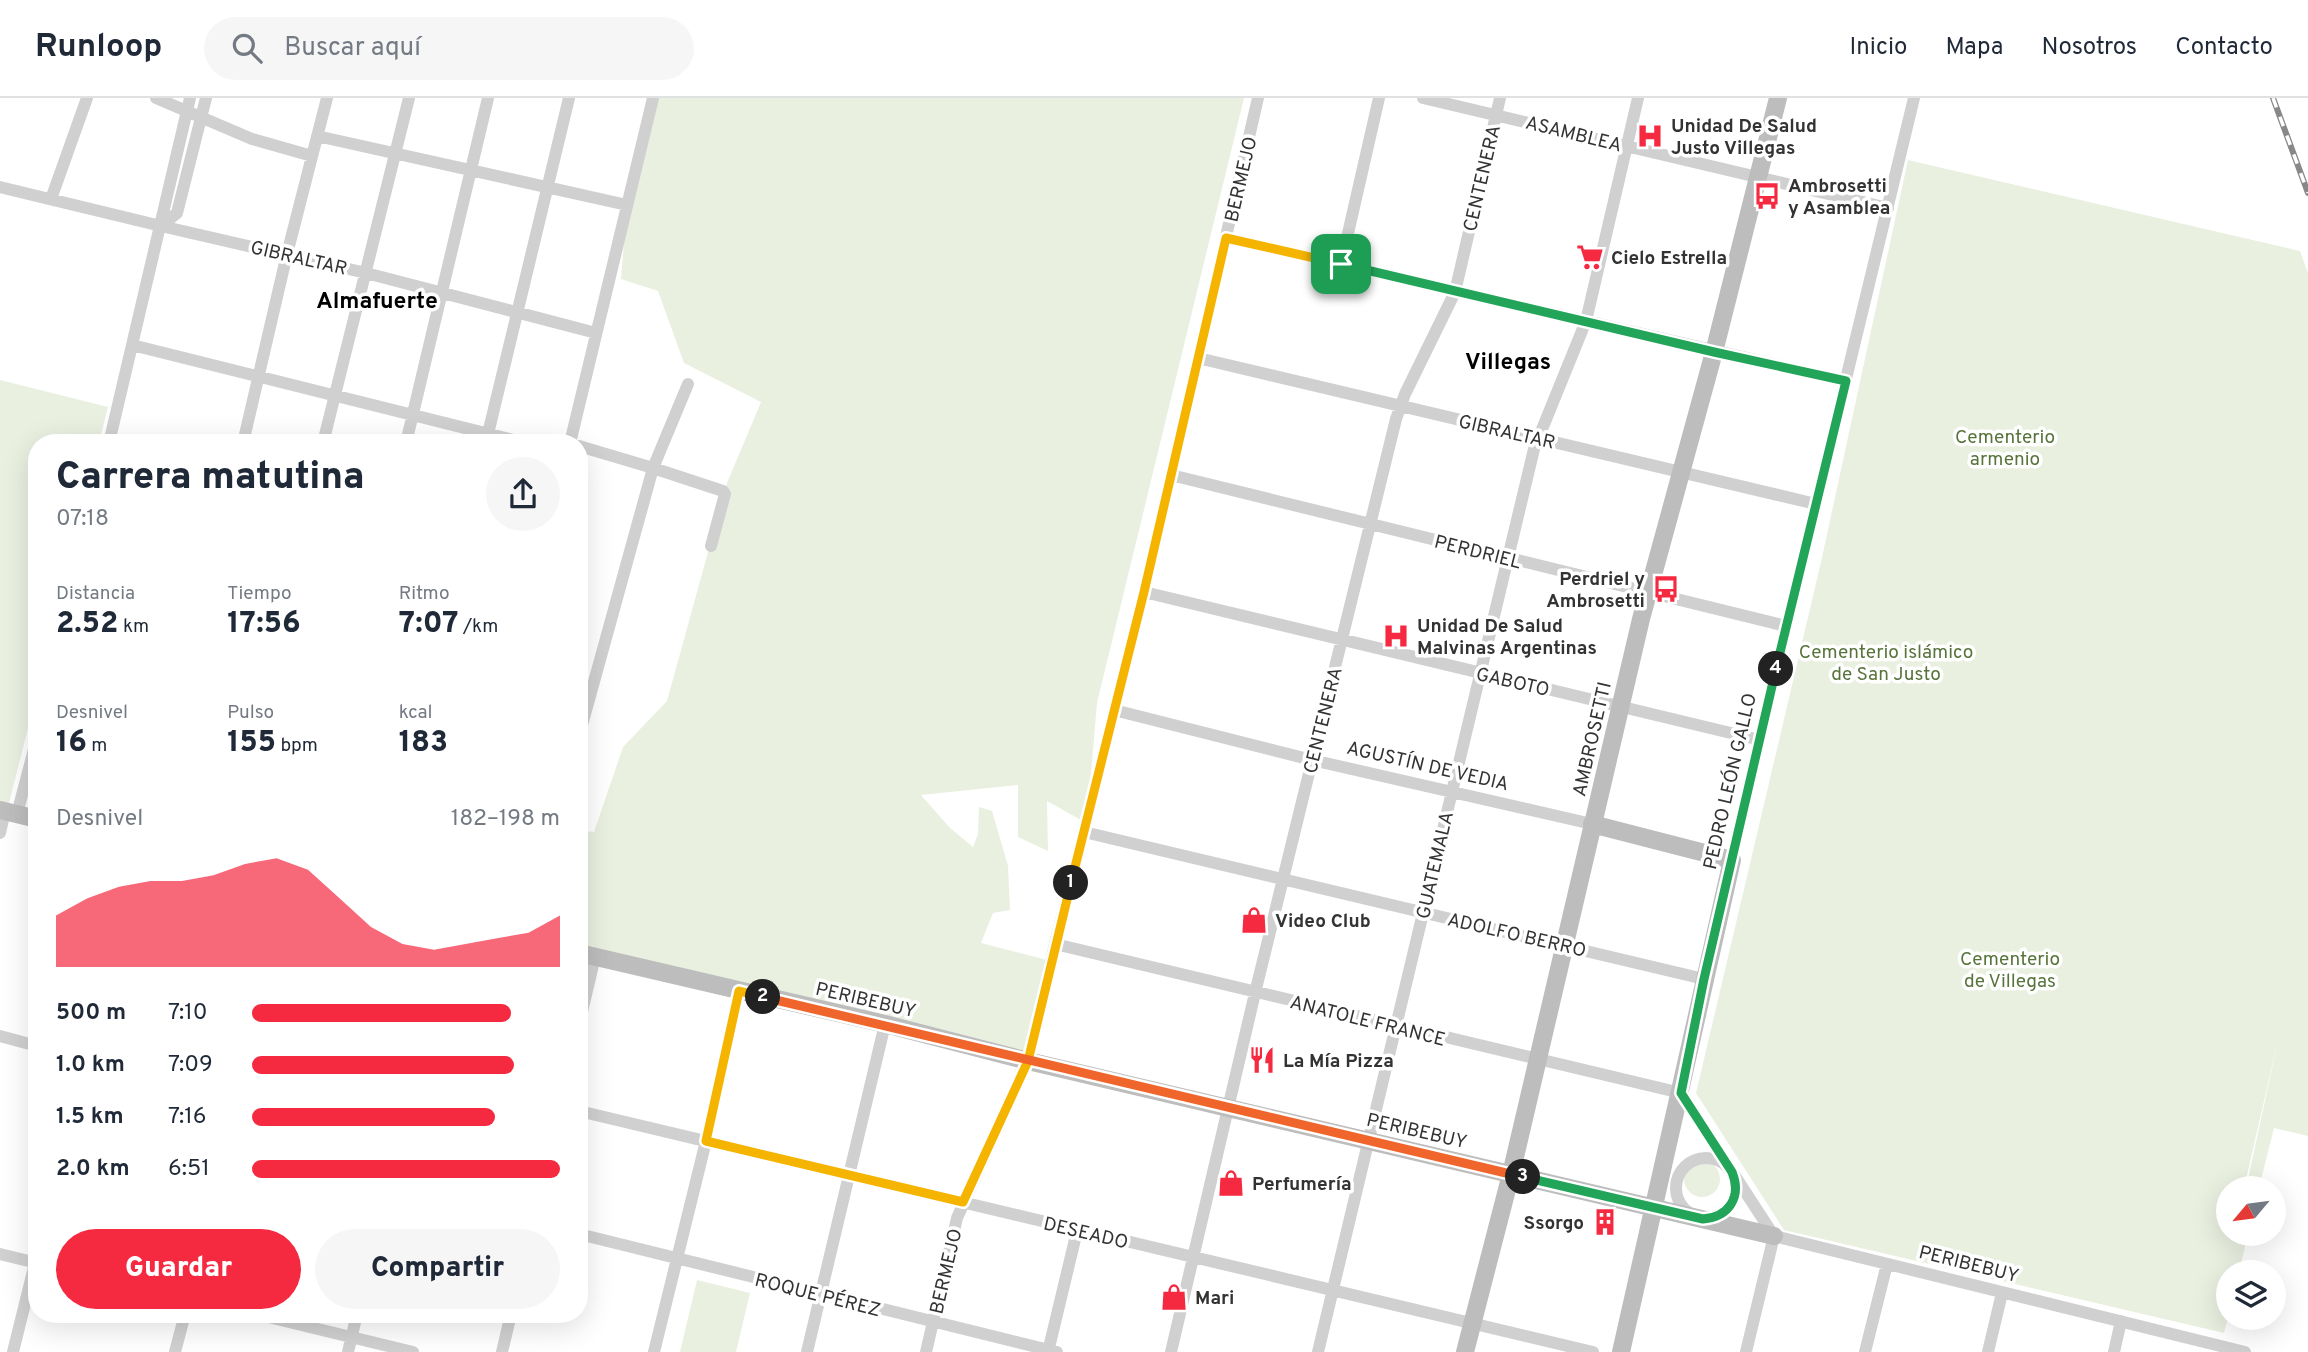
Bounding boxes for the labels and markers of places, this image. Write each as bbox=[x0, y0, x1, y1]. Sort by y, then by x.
place label: Unidad De Salud Justo Villegas bbox=[1671, 115, 1817, 161]
hospital icon: Unidad De Salud Justo Villegas bbox=[1635, 121, 1665, 151]
place label: Ambrosetti y Asamblea bbox=[1788, 175, 1890, 221]
bus stop icon: Ambrosetti y Asamblea bbox=[1752, 181, 1782, 211]
pin bbox=[1311, 234, 1371, 294]
supermarket icon: Cielo Estrella bbox=[1575, 242, 1605, 272]
place label: Cielo Estrella bbox=[1611, 247, 1727, 271]
place label: Perdriel y Ambrosetti bbox=[1546, 568, 1645, 614]
bus stop icon: Perdriel y Ambrosetti bbox=[1651, 574, 1681, 604]
place label: Unidad De Salud Malvinas Argentinas bbox=[1417, 615, 1597, 661]
hospital icon: Unidad De Salud Malvinas Argentinas bbox=[1381, 621, 1411, 651]
pin: 4 bbox=[1758, 652, 1794, 686]
pin: 1 bbox=[1054, 866, 1088, 900]
shop icon: Video Club bbox=[1239, 905, 1269, 935]
place label: Video Club bbox=[1275, 910, 1371, 934]
pin: 2 bbox=[746, 979, 780, 1014]
restaurant icon: La Mía Pizza bbox=[1247, 1045, 1277, 1075]
place label: La Mía Pizza bbox=[1283, 1050, 1394, 1074]
pin: 3 bbox=[1506, 1160, 1540, 1194]
shop icon: Perfumería bbox=[1216, 1168, 1246, 1198]
place label: Perfumería bbox=[1252, 1173, 1352, 1197]
building icon: Ssorgo bbox=[1590, 1207, 1620, 1237]
place label: Ssorgo bbox=[1524, 1212, 1584, 1236]
shop icon: Mari bbox=[1159, 1282, 1189, 1312]
place label: Mari bbox=[1195, 1287, 1234, 1311]

